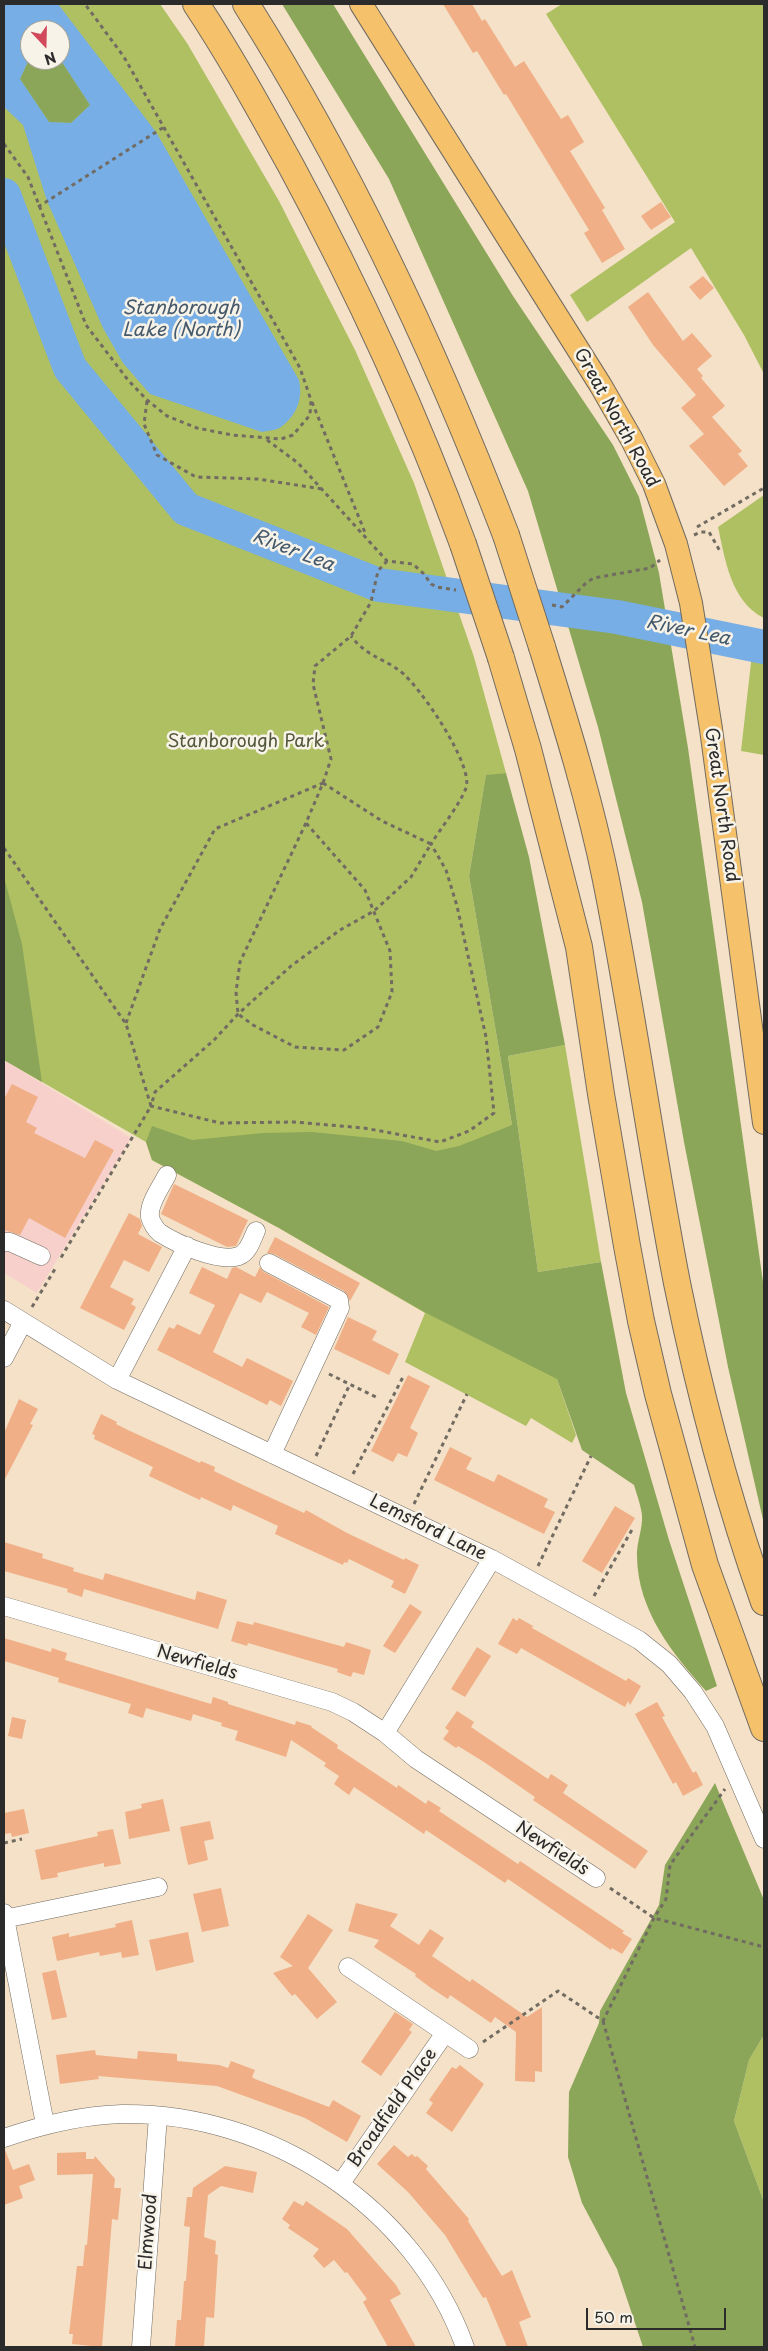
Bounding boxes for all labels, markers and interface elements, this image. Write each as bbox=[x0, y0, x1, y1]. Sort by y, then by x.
north arrow bbox=[20, 20, 70, 70]
text: N bbox=[41, 47, 59, 70]
water label: Stanborough Lake (North) bbox=[122, 298, 240, 342]
street label: Great North Road bbox=[569, 345, 663, 491]
water label: River Lea bbox=[249, 525, 337, 577]
water label: River Lea bbox=[644, 611, 732, 651]
street label: Great North Road bbox=[699, 726, 743, 884]
park label: Stanborough Park bbox=[168, 731, 324, 753]
street label: Lemsford Lane bbox=[366, 1490, 490, 1566]
street label: Newfields bbox=[154, 1641, 240, 1685]
street label: Newfields bbox=[511, 1817, 593, 1881]
street label: Broadfield Place bbox=[344, 2044, 442, 2172]
street label: Elmwood bbox=[136, 2193, 162, 2271]
scale bar bbox=[588, 2298, 728, 2330]
text: 50 m bbox=[594, 2305, 633, 2328]

